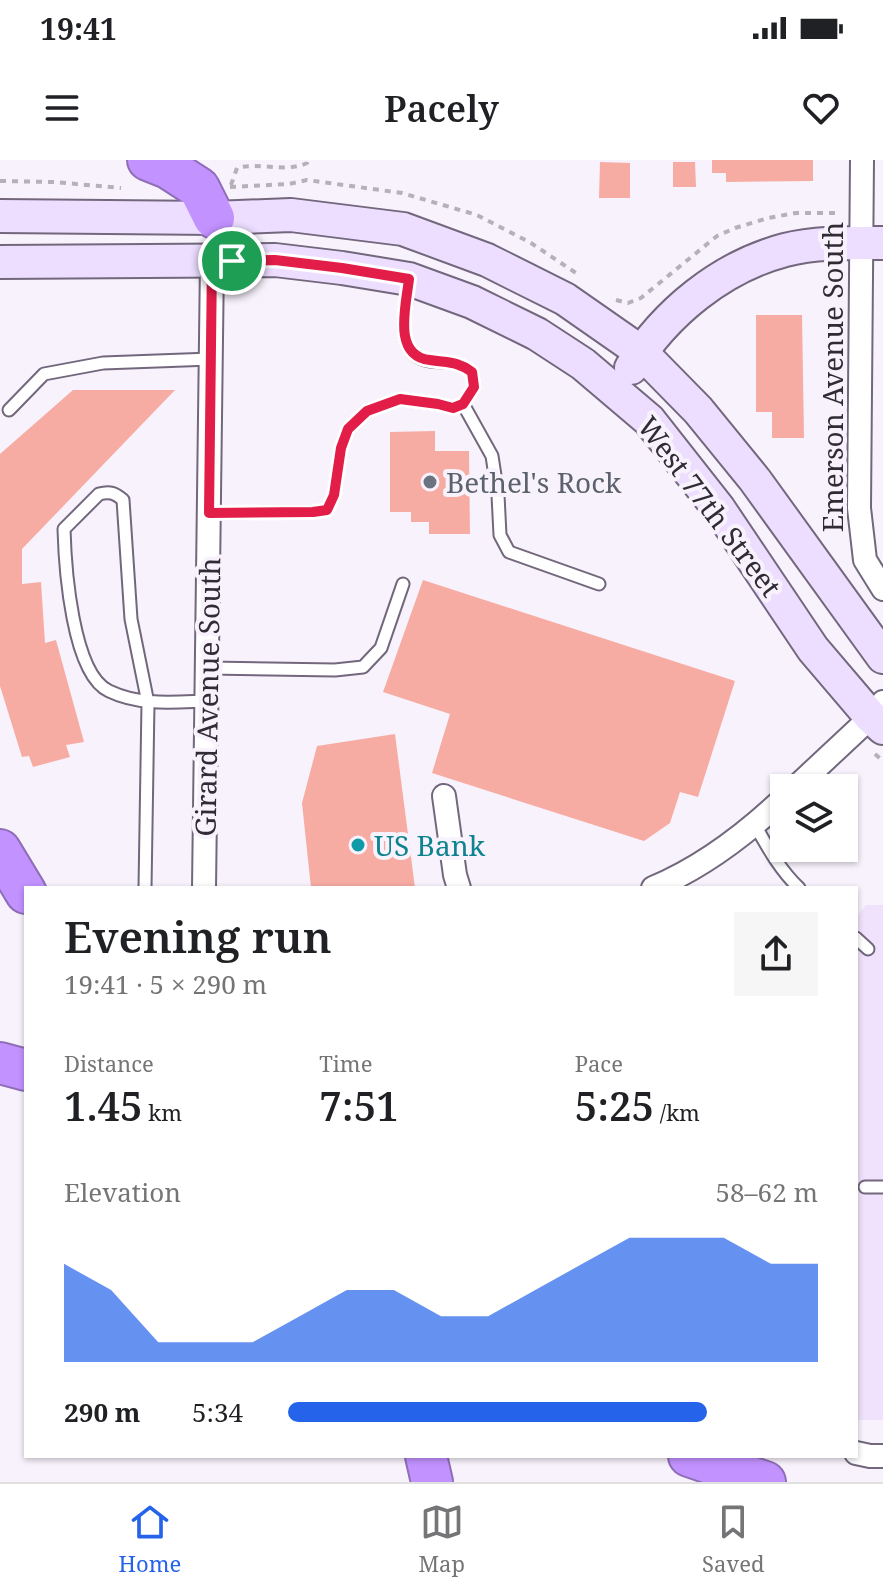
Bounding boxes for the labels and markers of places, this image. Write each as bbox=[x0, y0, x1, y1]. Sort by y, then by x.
pin bbox=[198, 227, 266, 295]
place label: Bethel's Rock bbox=[446, 463, 622, 501]
marker: Bethel's Rock bbox=[421, 473, 439, 491]
place label: US Bank bbox=[374, 826, 486, 864]
marker: US Bank bbox=[349, 836, 367, 854]

